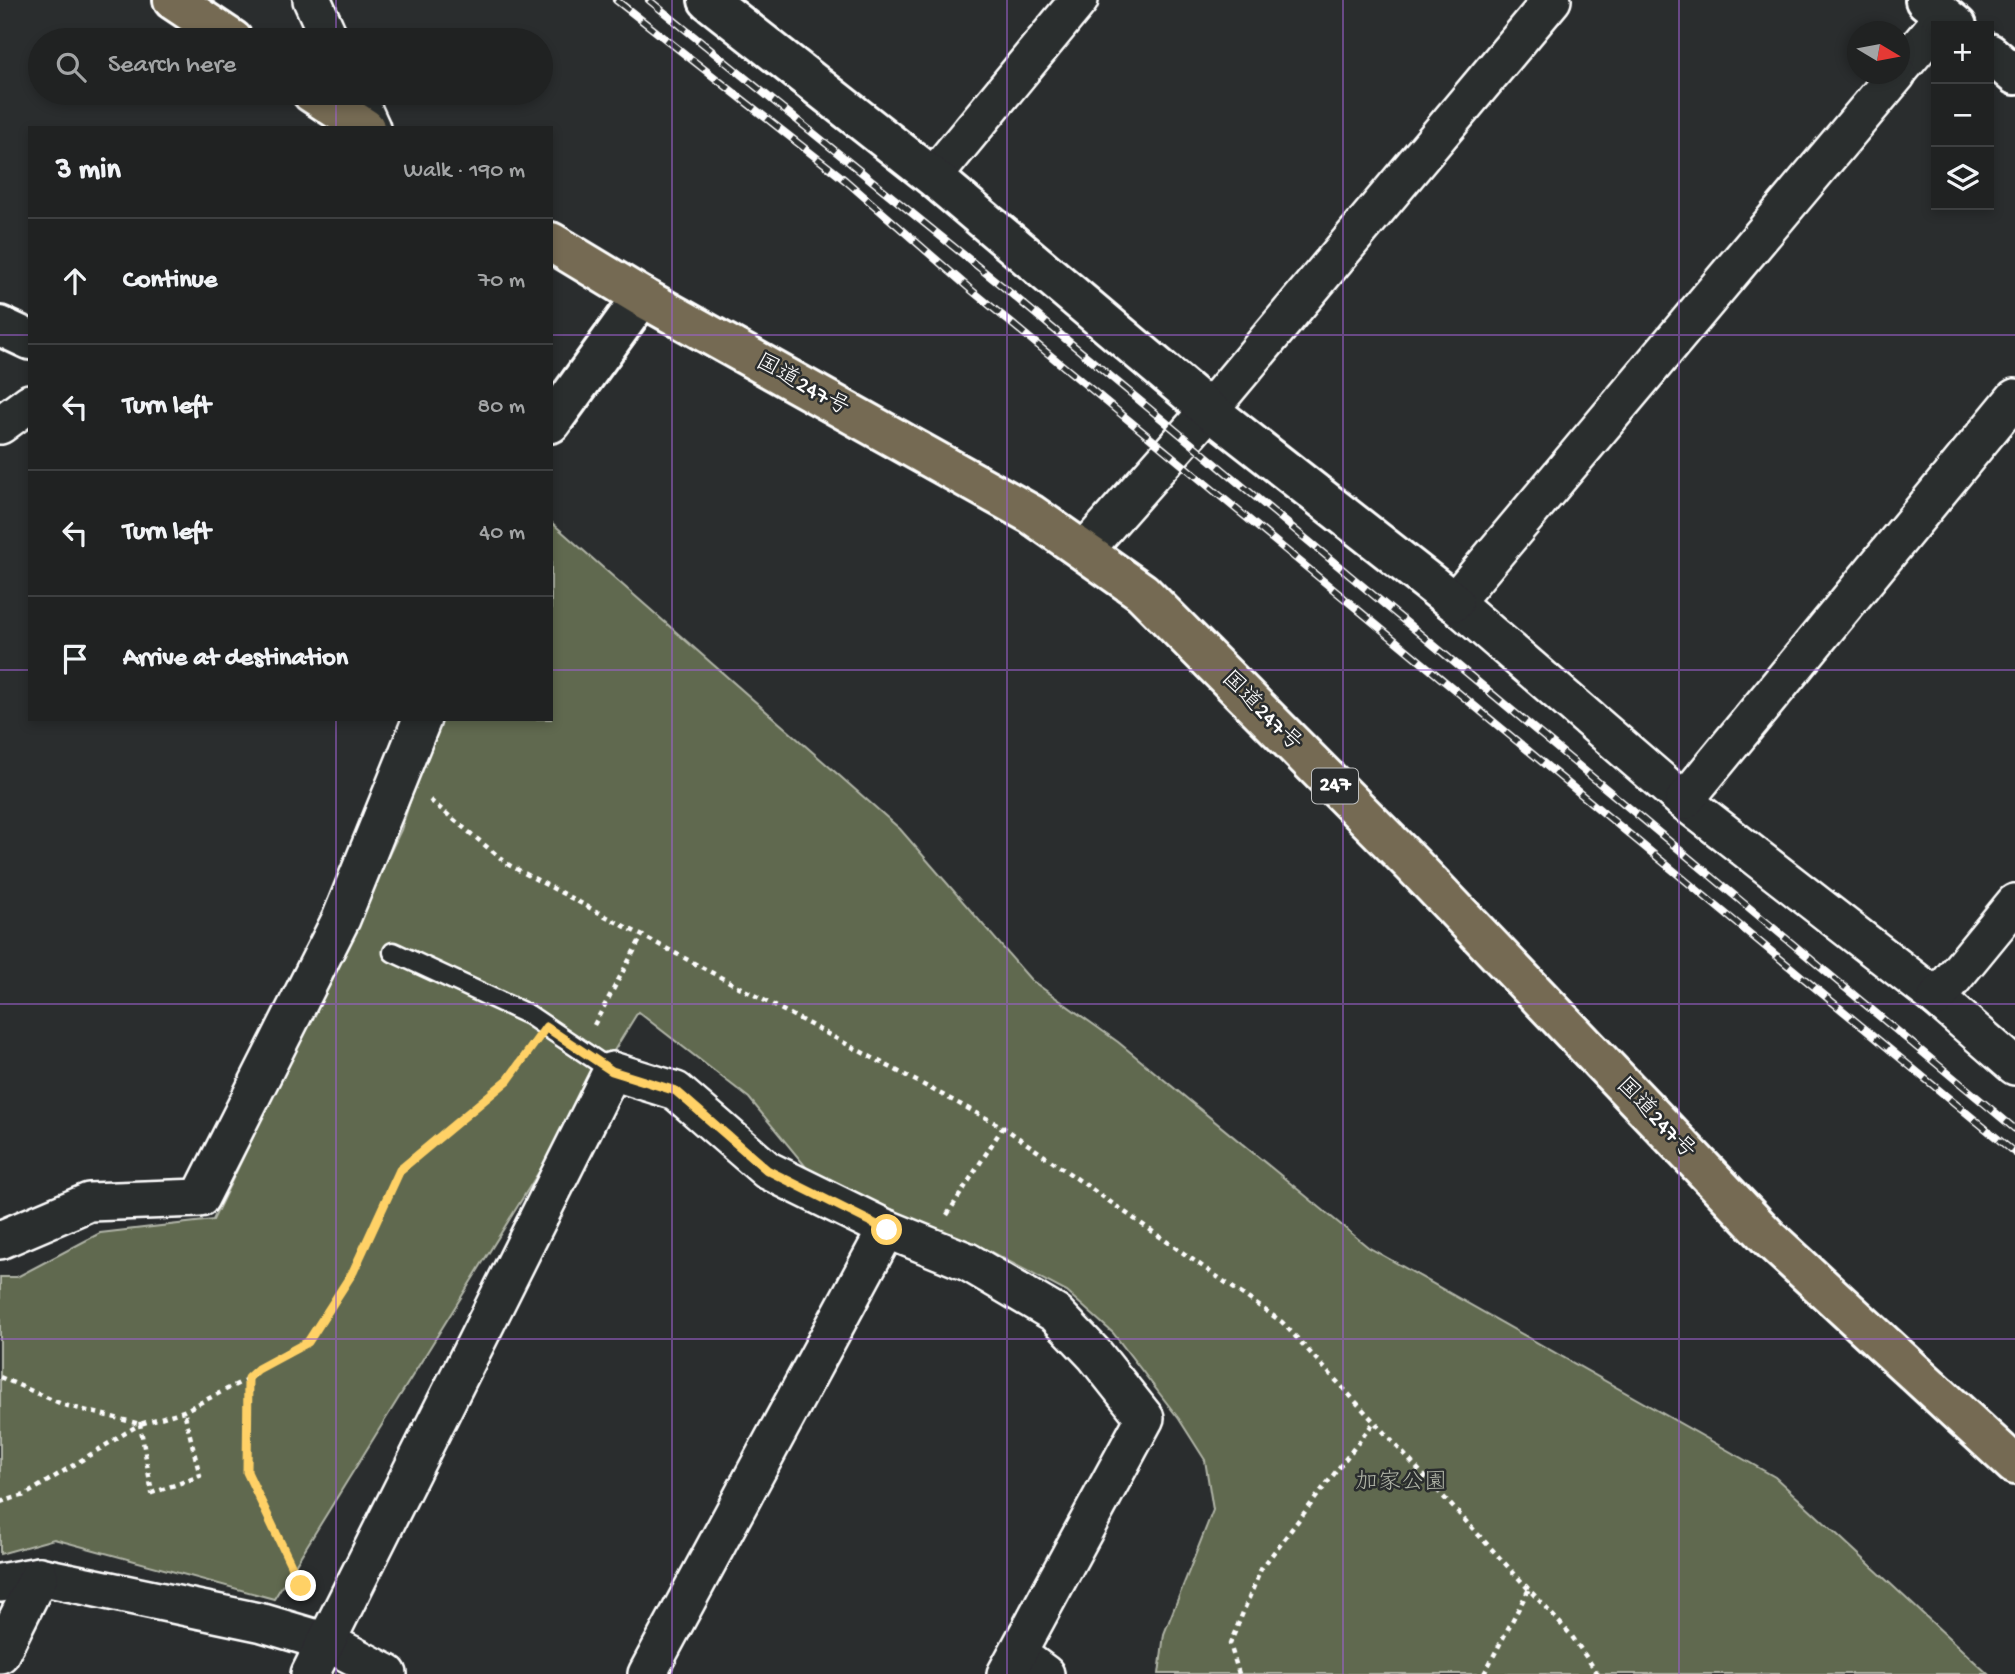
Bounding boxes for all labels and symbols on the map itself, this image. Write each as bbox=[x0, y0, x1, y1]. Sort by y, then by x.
north arrow bbox=[1847, 21, 1910, 84]
street label: 国道247号 bbox=[750, 348, 854, 423]
street label: 国道247号 bbox=[1215, 665, 1308, 758]
road number: 247 bbox=[1312, 768, 1358, 804]
street label: 国道247号 bbox=[1609, 1072, 1701, 1165]
route start bbox=[871, 1214, 902, 1245]
park label: 加家公園 bbox=[1355, 1469, 1447, 1497]
route end bbox=[285, 1570, 316, 1601]

